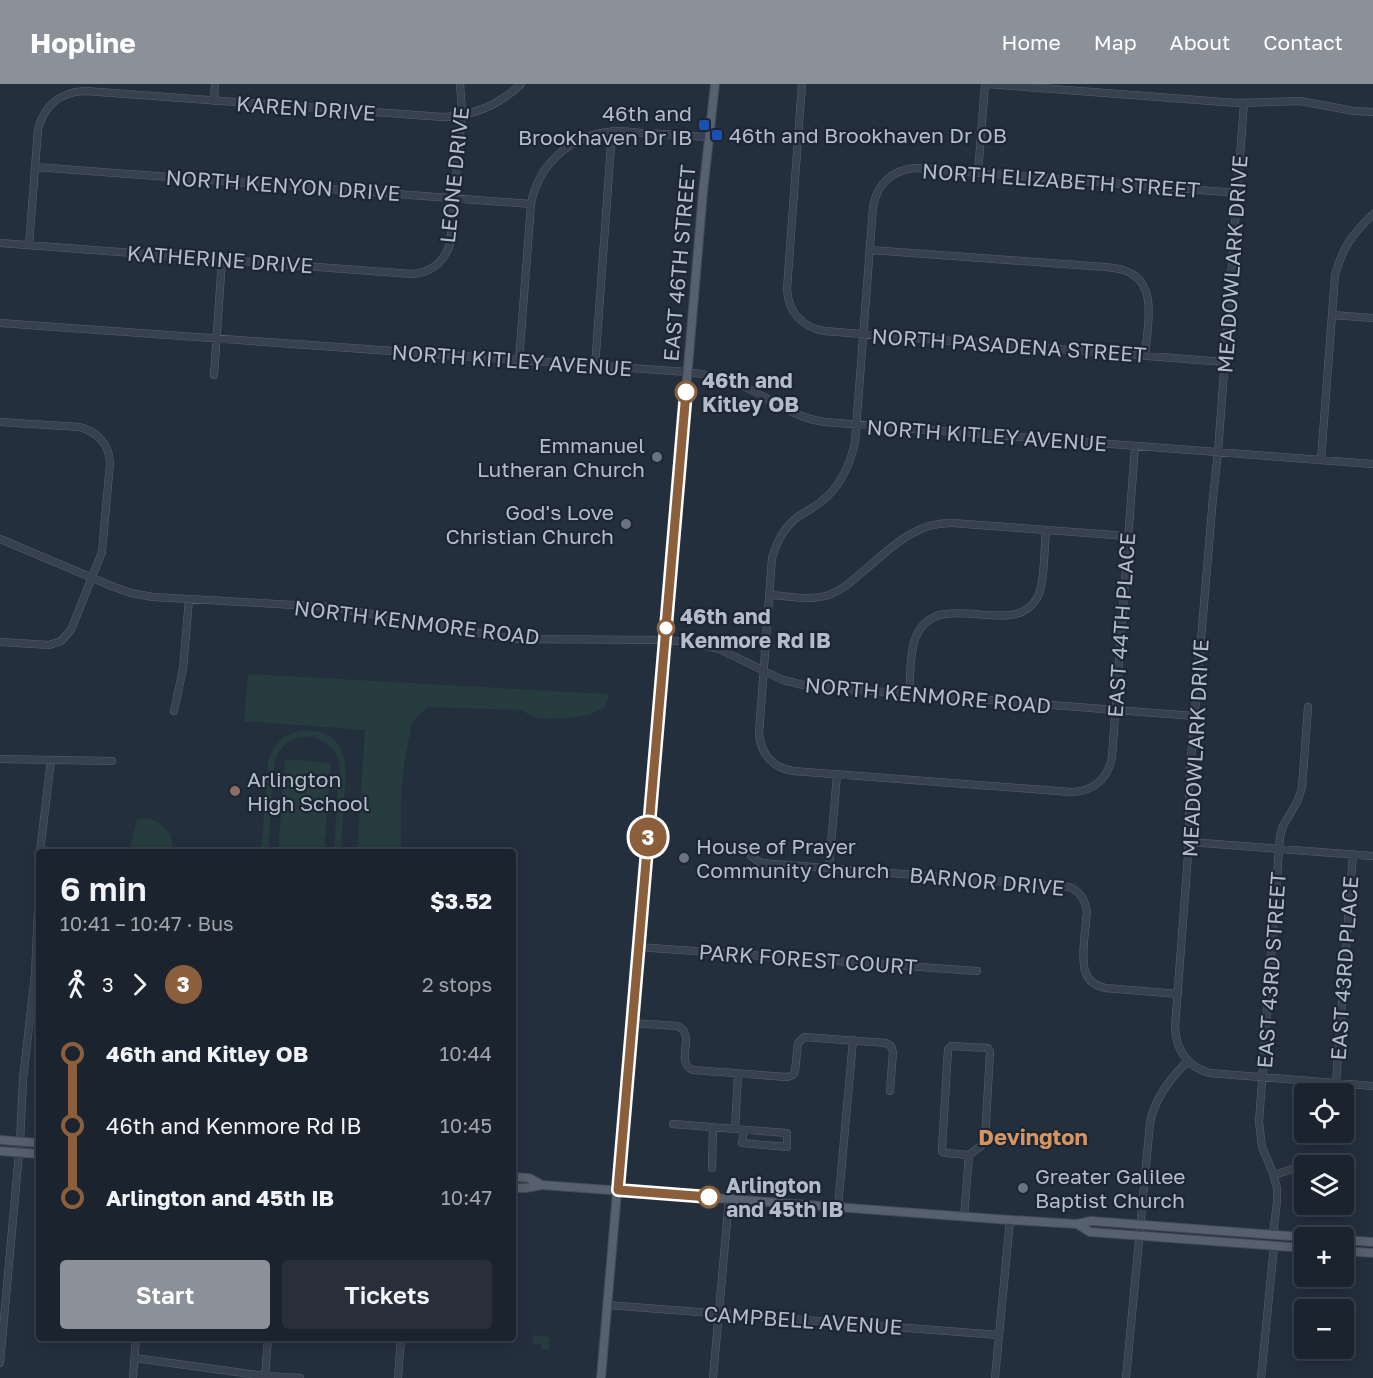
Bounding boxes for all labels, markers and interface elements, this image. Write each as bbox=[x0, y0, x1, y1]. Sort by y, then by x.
text: Hopline bbox=[30, 26, 136, 59]
text: Home bbox=[1001, 29, 1061, 55]
text: Map bbox=[1094, 29, 1137, 55]
text: About bbox=[1170, 29, 1230, 55]
text: Contact bbox=[1263, 29, 1343, 55]
street label: KAREN DRIVE bbox=[235, 90, 377, 126]
place label: 46th and Brookhaven Dr IB bbox=[518, 100, 692, 150]
street label: LEONE DRIVE bbox=[434, 106, 474, 244]
marker: 46th and Brookhaven Dr IB bbox=[697, 118, 711, 132]
place label: 46th and Brookhaven Dr OB bbox=[729, 122, 1007, 148]
marker: 46th and Brookhaven Dr OB bbox=[710, 128, 724, 142]
street label: MEADOWLARK DRIVE bbox=[1211, 154, 1253, 374]
street label: NORTH ELIZABETH STREET bbox=[921, 157, 1201, 203]
street label: NORTH KENYON DRIVE bbox=[165, 164, 401, 206]
street label: EAST 46TH STREET bbox=[657, 164, 701, 362]
street label: KATHERINE DRIVE bbox=[126, 240, 314, 278]
street label: NORTH PASADENA STREET bbox=[871, 322, 1147, 368]
street label: NORTH KITLEY AVENUE bbox=[391, 339, 633, 381]
place label: 46th and Kitley OB bbox=[702, 367, 799, 417]
marker: 46th and Kitley OB bbox=[675, 381, 697, 403]
street label: NORTH KITLEY AVENUE bbox=[866, 414, 1108, 456]
place label: Emmanuel Lutheran Church bbox=[477, 432, 645, 482]
marker: Emmanuel Lutheran Church bbox=[650, 450, 664, 464]
place label: God's Love Christian Church bbox=[446, 499, 614, 549]
marker: God's Love Christian Church bbox=[619, 517, 633, 531]
street label: EAST 44TH PLACE bbox=[1102, 532, 1140, 718]
street label: NORTH KENMORE ROAD bbox=[293, 594, 541, 650]
place label: 46th and Kenmore Rd IB bbox=[680, 603, 831, 653]
marker: 46th and Kenmore Rd IB bbox=[657, 619, 675, 637]
street label: MEADOWLARK DRIVE bbox=[1176, 638, 1214, 858]
street label: NORTH KENMORE ROAD bbox=[804, 671, 1052, 719]
place label: Arlington High School bbox=[247, 766, 369, 816]
marker: Arlington High School bbox=[228, 784, 242, 798]
line badge: 3 bbox=[628, 818, 668, 856]
text: 3 bbox=[642, 824, 654, 850]
place label: House of Prayer Community Church bbox=[696, 833, 889, 883]
marker: House of Prayer Community Church bbox=[677, 851, 691, 865]
street label: BARNOR DRIVE bbox=[908, 861, 1066, 901]
text: 6 min bbox=[60, 869, 147, 908]
street label: EAST 43RD STREET bbox=[1251, 871, 1291, 1069]
street label: EAST 43RD PLACE bbox=[1325, 875, 1363, 1061]
text: $3.52 bbox=[430, 887, 492, 914]
text: 10:41 – 10:47 · Bus bbox=[60, 911, 234, 935]
street label: PARK FOREST COURT bbox=[698, 938, 918, 980]
icon: walk bbox=[60, 968, 93, 1001]
icon: forward bbox=[123, 968, 156, 1001]
text: 3 bbox=[177, 971, 190, 997]
text: 3 bbox=[102, 972, 114, 996]
text: 2 stops bbox=[422, 972, 492, 996]
text: 46th and Kitley OB bbox=[106, 1040, 308, 1067]
text: 10:44 bbox=[440, 1041, 492, 1065]
map controls bbox=[1294, 1083, 1354, 1359]
button: locate bbox=[1294, 1083, 1354, 1143]
text: 46th and Kenmore Rd IB bbox=[106, 1112, 361, 1139]
text: 10:45 bbox=[440, 1113, 492, 1137]
district label: Devington bbox=[978, 1123, 1088, 1150]
button: layers bbox=[1294, 1155, 1354, 1215]
place label: Greater Galilee Baptist Church bbox=[1035, 1163, 1186, 1213]
place label: Arlington and 45th IB bbox=[726, 1172, 843, 1222]
marker: Greater Galilee Baptist Church bbox=[1016, 1181, 1030, 1195]
text: Arlington and 45th IB bbox=[106, 1184, 334, 1211]
text: 10:47 bbox=[441, 1185, 492, 1209]
marker: Arlington and 45th IB bbox=[698, 1186, 720, 1208]
button: + bbox=[1294, 1227, 1354, 1287]
button: Start bbox=[60, 1260, 270, 1329]
button: Tickets bbox=[282, 1260, 492, 1329]
button: − bbox=[1294, 1299, 1354, 1359]
street label: CAMPBELL AVENUE bbox=[703, 1300, 903, 1340]

